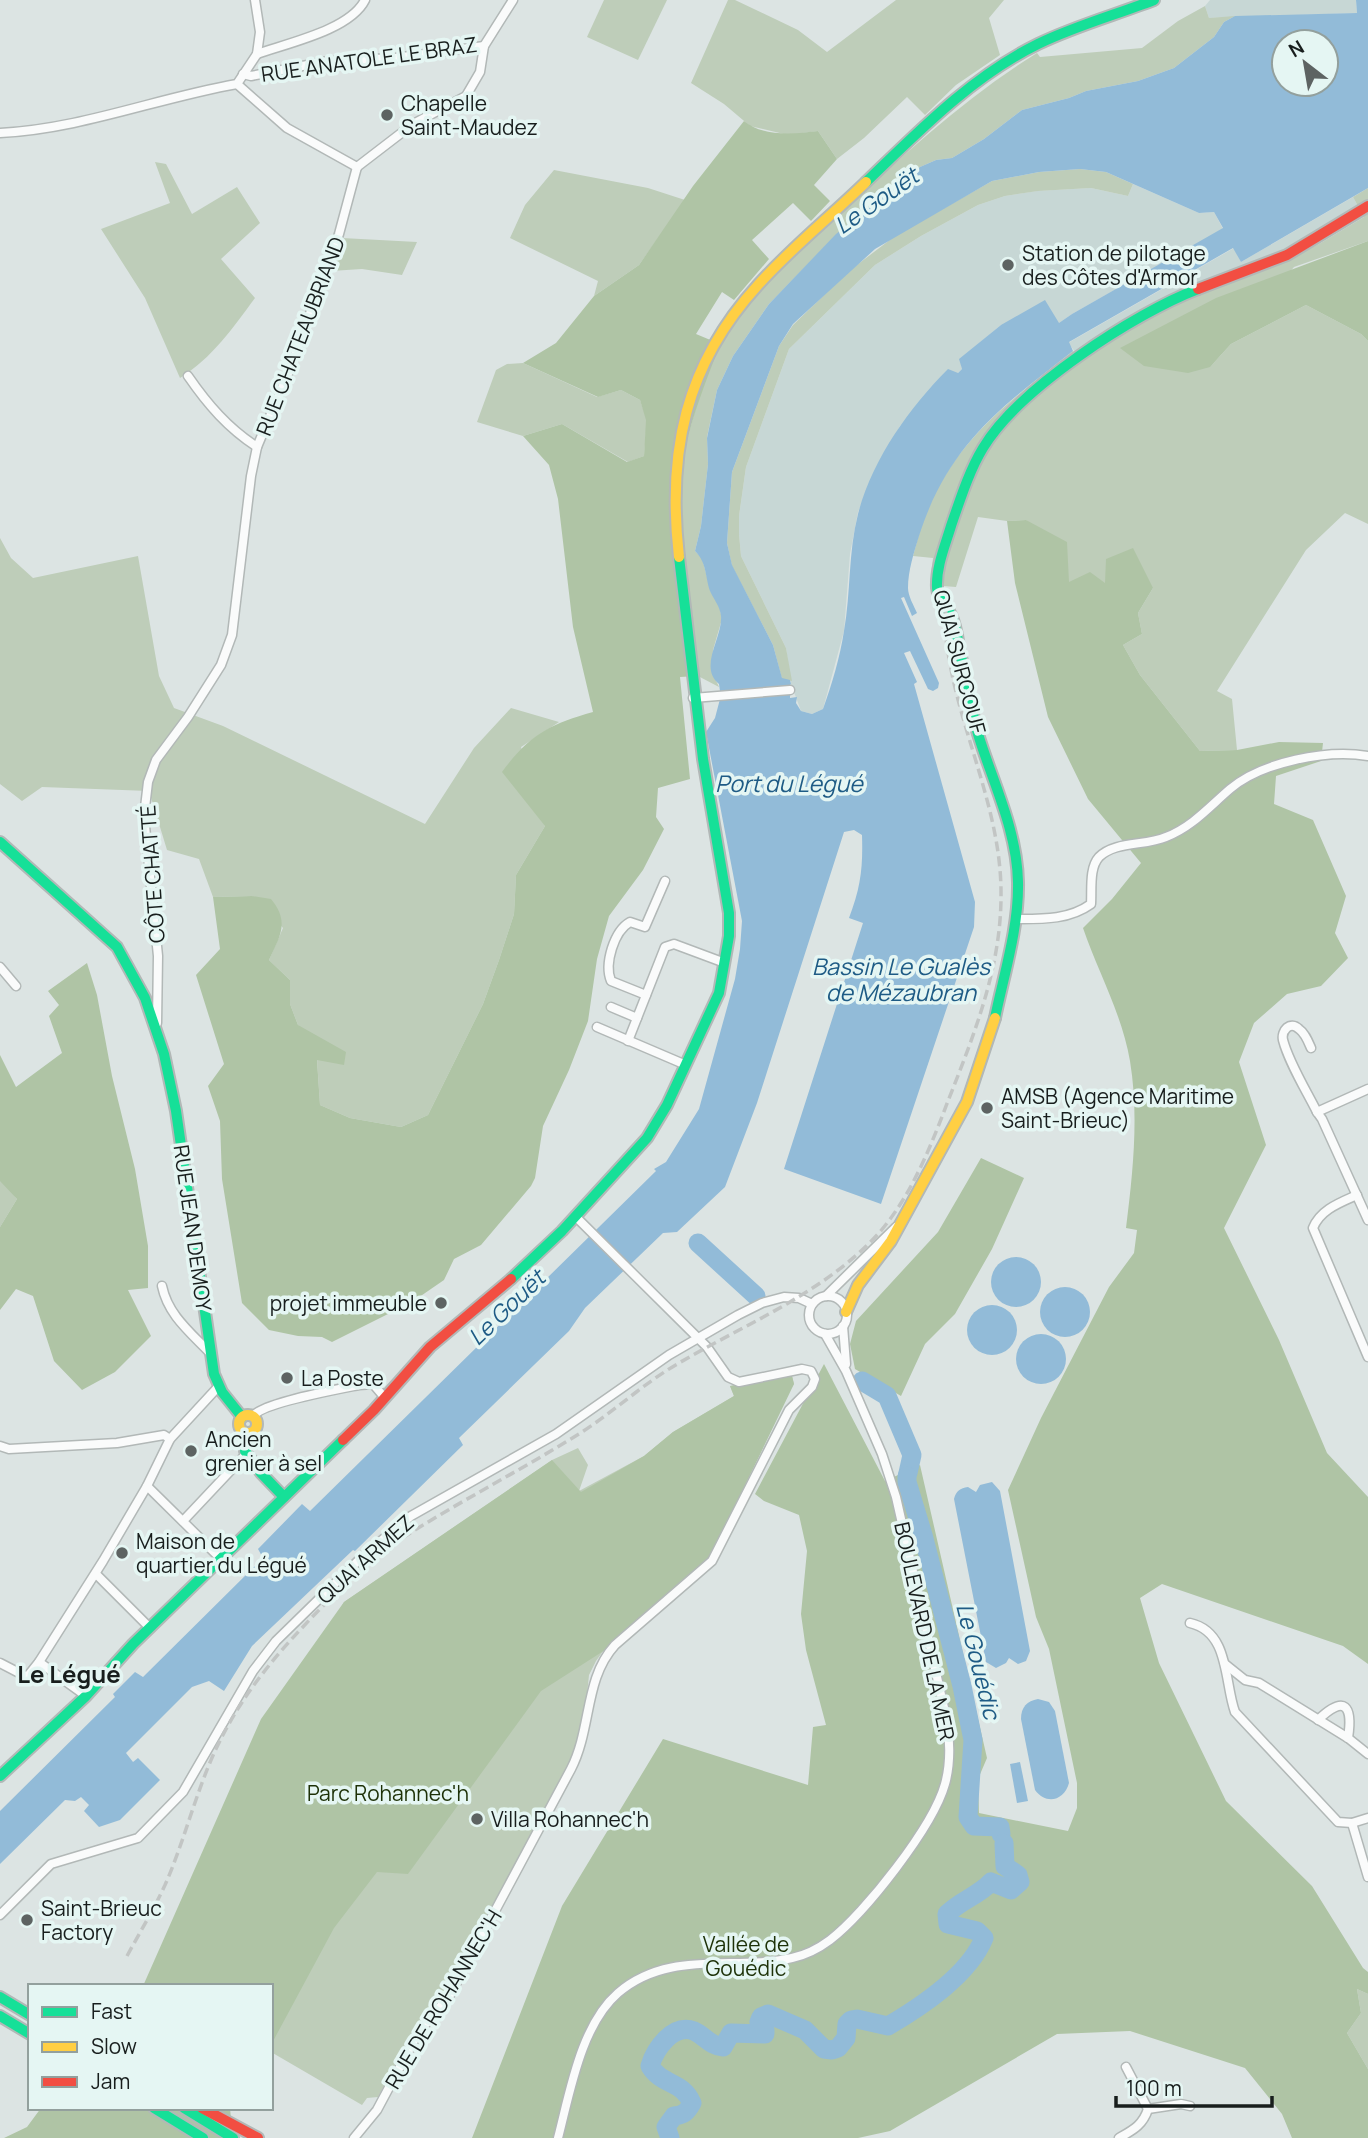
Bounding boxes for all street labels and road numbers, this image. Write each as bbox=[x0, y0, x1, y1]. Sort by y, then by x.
street label: RUE ANATOLE LE BRAZ bbox=[259, 30, 479, 88]
street label: RUE CHATEAUBRIAND bbox=[249, 233, 351, 439]
street label: QUAI SURCOUF bbox=[927, 587, 993, 737]
street label: CÔTE CHATTÉ bbox=[133, 804, 171, 944]
street label: RUE JEAN DEMOY bbox=[167, 1143, 219, 1313]
street label: QUAI ARMEZ bbox=[311, 1508, 419, 1610]
street label: BOULEVARD DE LA MER bbox=[888, 1519, 962, 1743]
street label: RUE DE ROHANNEC'H bbox=[378, 1904, 508, 2094]

